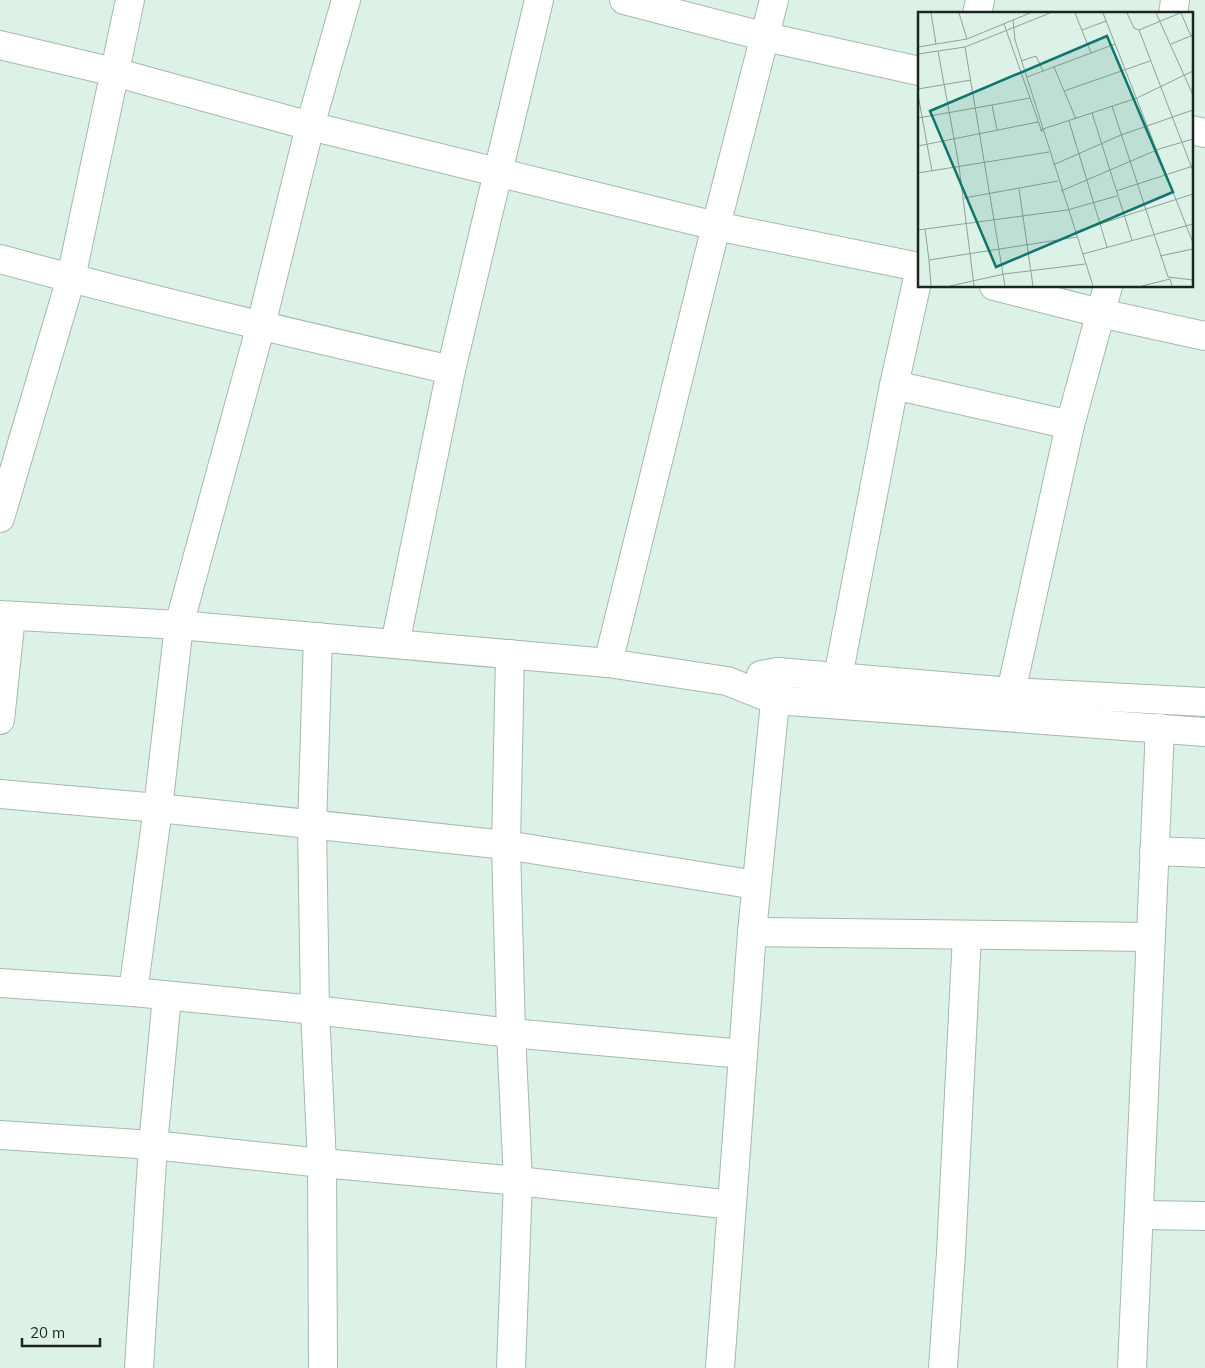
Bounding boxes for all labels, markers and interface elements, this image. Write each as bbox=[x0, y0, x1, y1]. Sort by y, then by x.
inset map bbox=[918, 12, 1192, 288]
scale bar bbox=[22, 1316, 100, 1348]
text: 20 m bbox=[30, 1323, 65, 1342]

